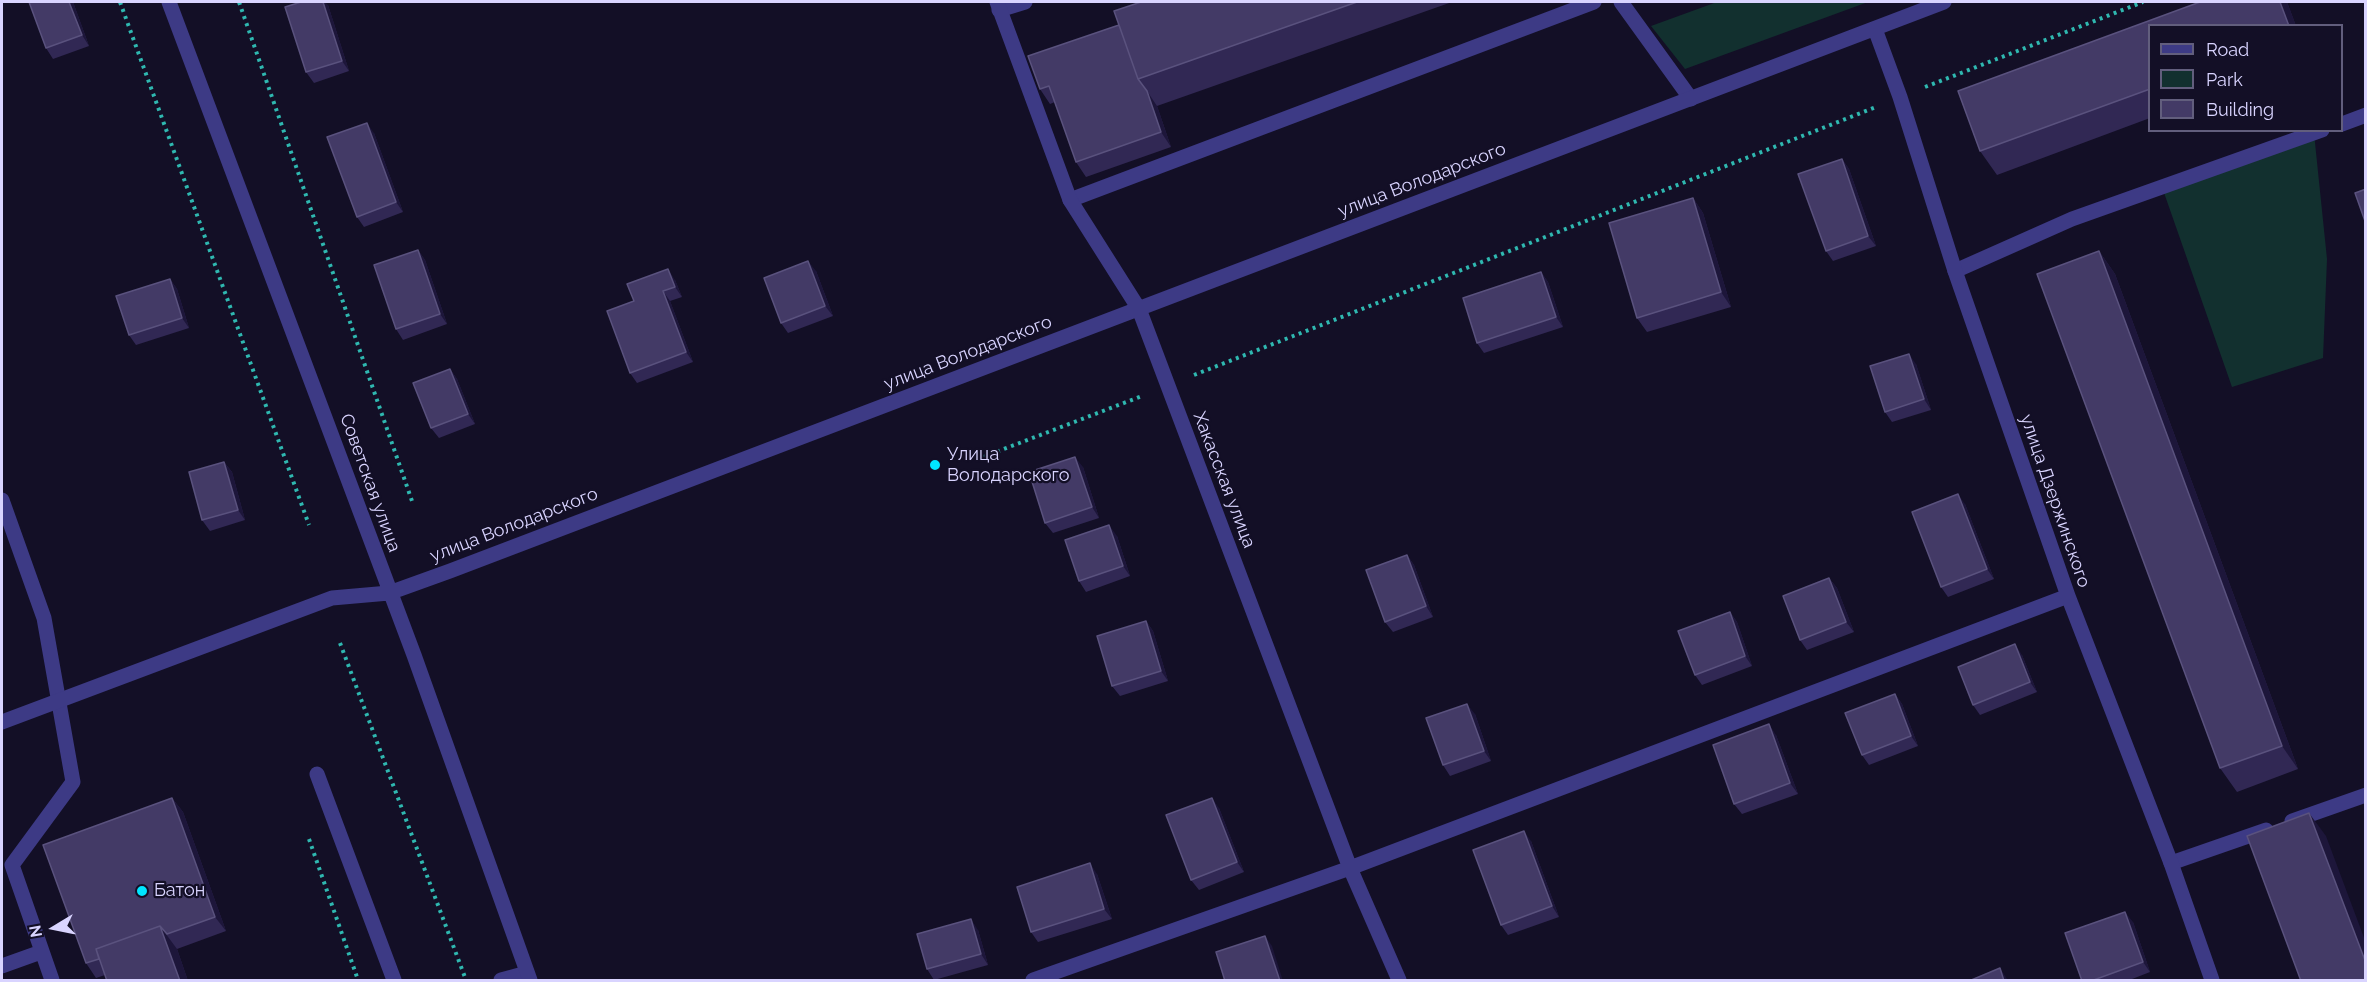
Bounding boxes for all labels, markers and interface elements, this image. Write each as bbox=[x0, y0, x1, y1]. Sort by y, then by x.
legend bbox=[2148, 24, 2343, 132]
text: Road bbox=[2206, 39, 2249, 60]
text: Park bbox=[2206, 69, 2243, 90]
text: Building bbox=[2206, 99, 2274, 120]
street label: улица Володарского bbox=[1335, 138, 1509, 222]
street label: улица Володарского bbox=[881, 311, 1055, 395]
street label: Хакасская улица bbox=[1188, 409, 1260, 551]
street label: Советская улица bbox=[335, 411, 405, 555]
street label: улица Дзержинского bbox=[2015, 412, 2095, 590]
place label: Улица Володарского bbox=[947, 444, 1069, 486]
marker: Улица Володарского bbox=[928, 458, 942, 472]
street label: улица Володарского bbox=[427, 483, 601, 567]
place label: Батон bbox=[154, 880, 205, 902]
marker: Батон bbox=[135, 884, 149, 898]
north arrow bbox=[24, 898, 84, 958]
text: N bbox=[25, 924, 46, 939]

